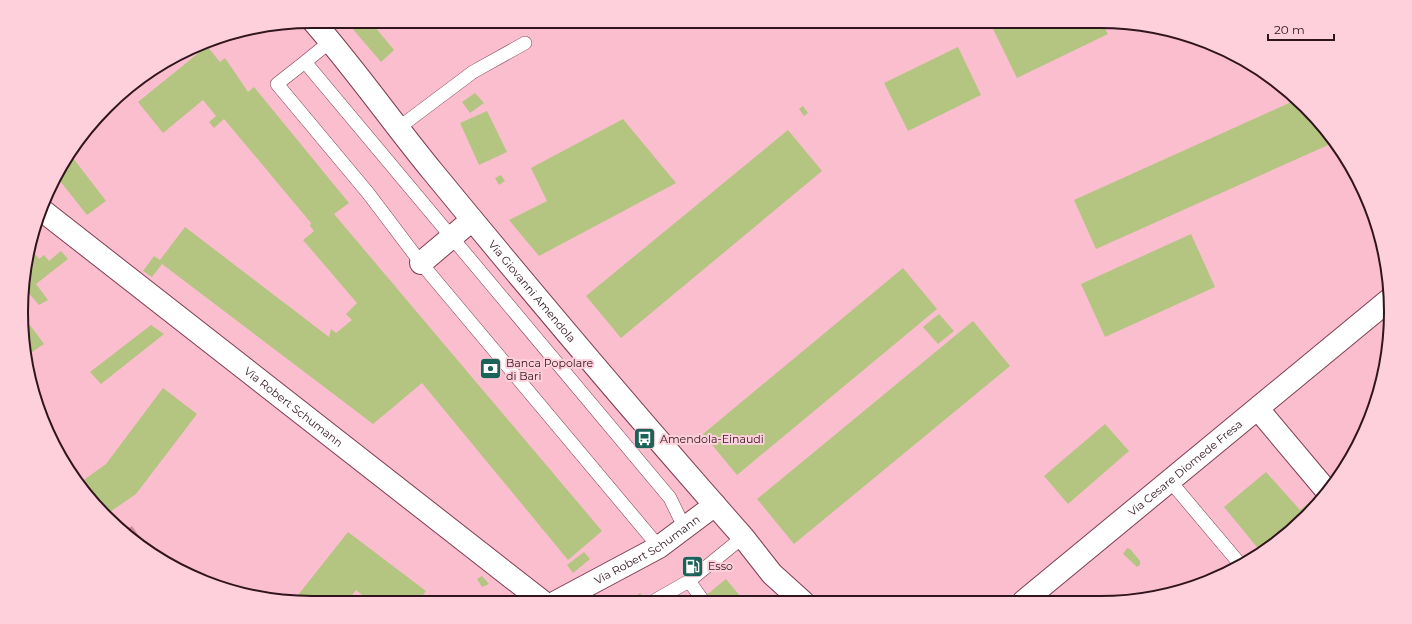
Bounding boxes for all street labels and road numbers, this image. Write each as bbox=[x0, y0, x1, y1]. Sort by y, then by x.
street label: Via Giovanni Amendola bbox=[485, 238, 579, 345]
street label: Via Robert Schumann bbox=[241, 364, 346, 450]
street label: Via Cesare Diomede Fresa bbox=[1125, 417, 1245, 519]
street label: Via Robert Schumann bbox=[592, 512, 702, 587]

